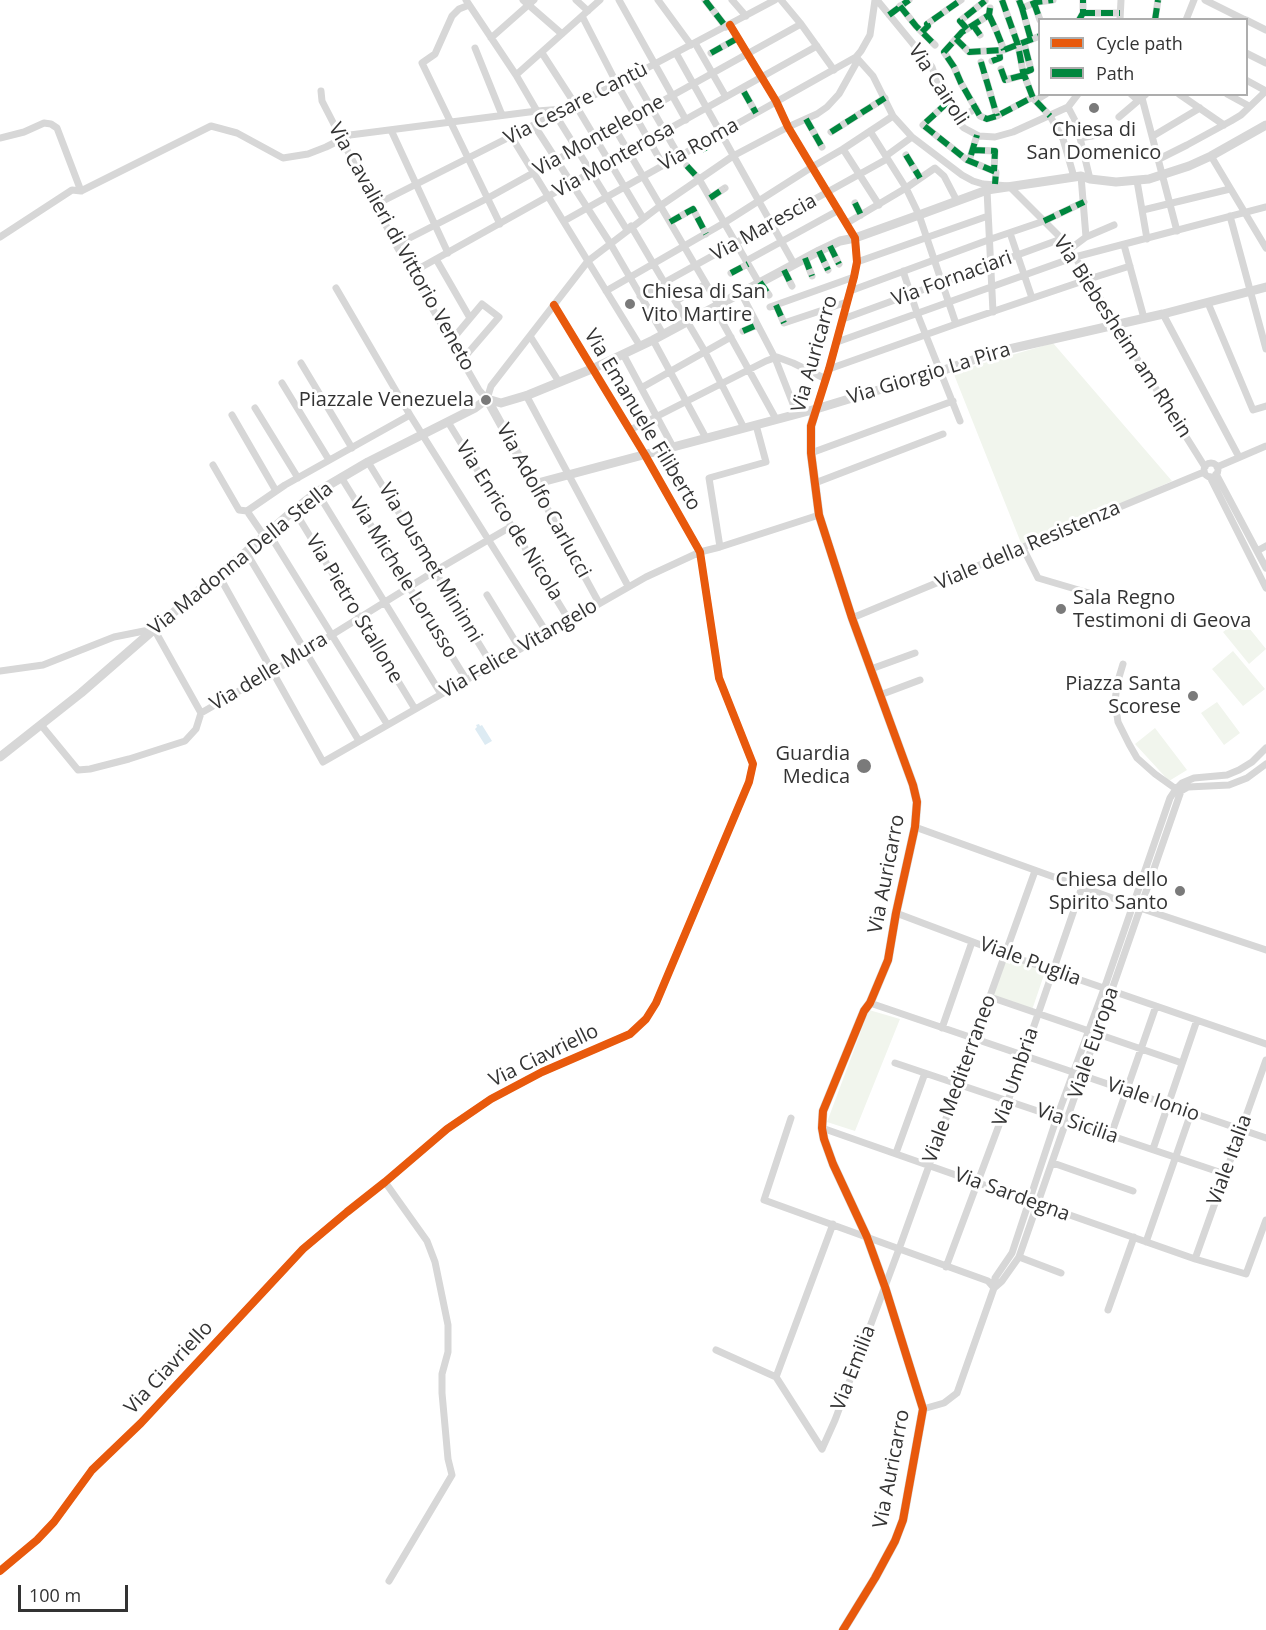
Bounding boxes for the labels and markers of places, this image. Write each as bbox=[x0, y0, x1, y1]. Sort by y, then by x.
marker: Chiesa di San Domenico bbox=[1087, 101, 1101, 115]
place label: Chiesa di San Domenico bbox=[1027, 118, 1161, 165]
place label: Chiesa di San Vito Martire bbox=[642, 280, 766, 327]
marker: Chiesa di San Vito Martire bbox=[623, 297, 637, 311]
place label: Piazzale Venezuela bbox=[299, 388, 474, 412]
marker: Piazzale Venezuela bbox=[479, 393, 493, 407]
place label: Sala Regno Testimoni di Geova bbox=[1073, 586, 1251, 633]
marker: Sala Regno Testimoni di Geova bbox=[1054, 602, 1068, 616]
place label: Piazza Santa Scorese bbox=[1065, 672, 1181, 719]
marker: Piazza Santa Scorese bbox=[1186, 689, 1200, 703]
place label: Guardia Medica bbox=[776, 742, 850, 789]
marker: Guardia Medica bbox=[855, 757, 873, 775]
place label: Chiesa dello Spirito Santo bbox=[1049, 868, 1168, 915]
marker: Chiesa dello Spirito Santo bbox=[1173, 884, 1187, 898]

